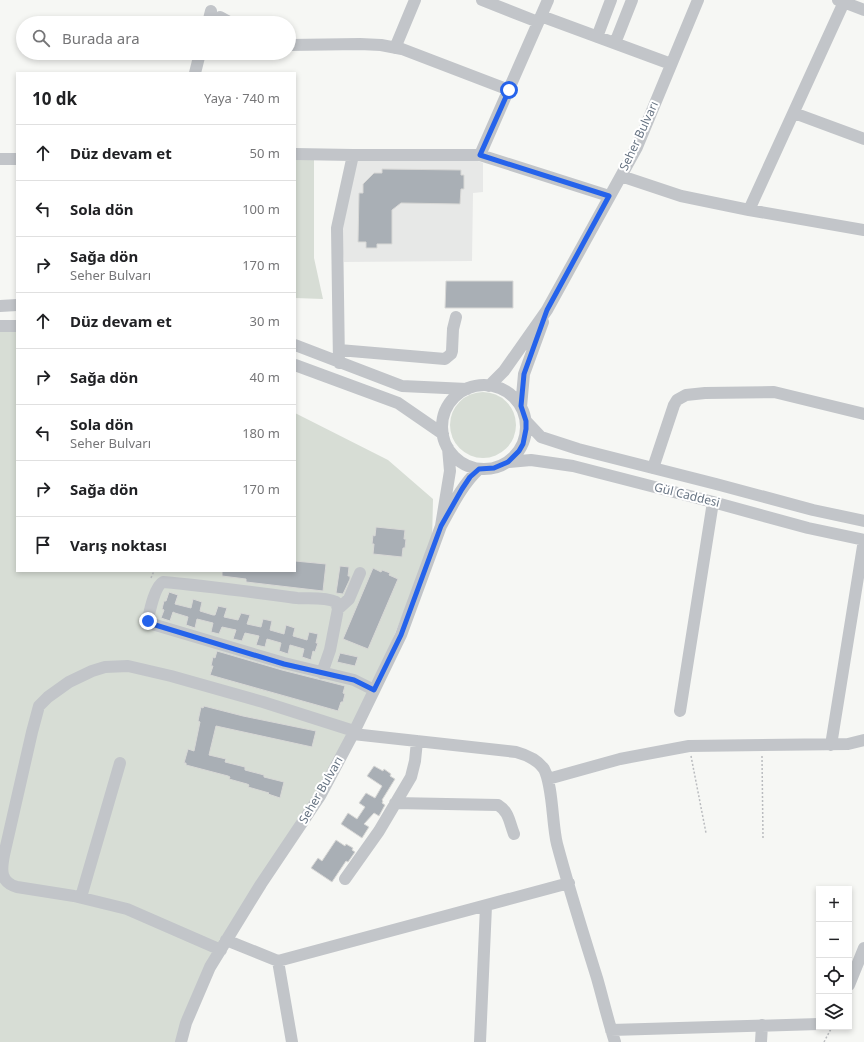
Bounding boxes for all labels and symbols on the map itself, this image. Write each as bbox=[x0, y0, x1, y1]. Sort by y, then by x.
route start bbox=[500, 81, 518, 99]
street label: Seher Bulvarı bbox=[615, 98, 662, 173]
street label: Gül Caddesi bbox=[653, 478, 722, 511]
route end bbox=[139, 612, 157, 630]
street label: Seher Bulvarı bbox=[295, 753, 347, 826]

